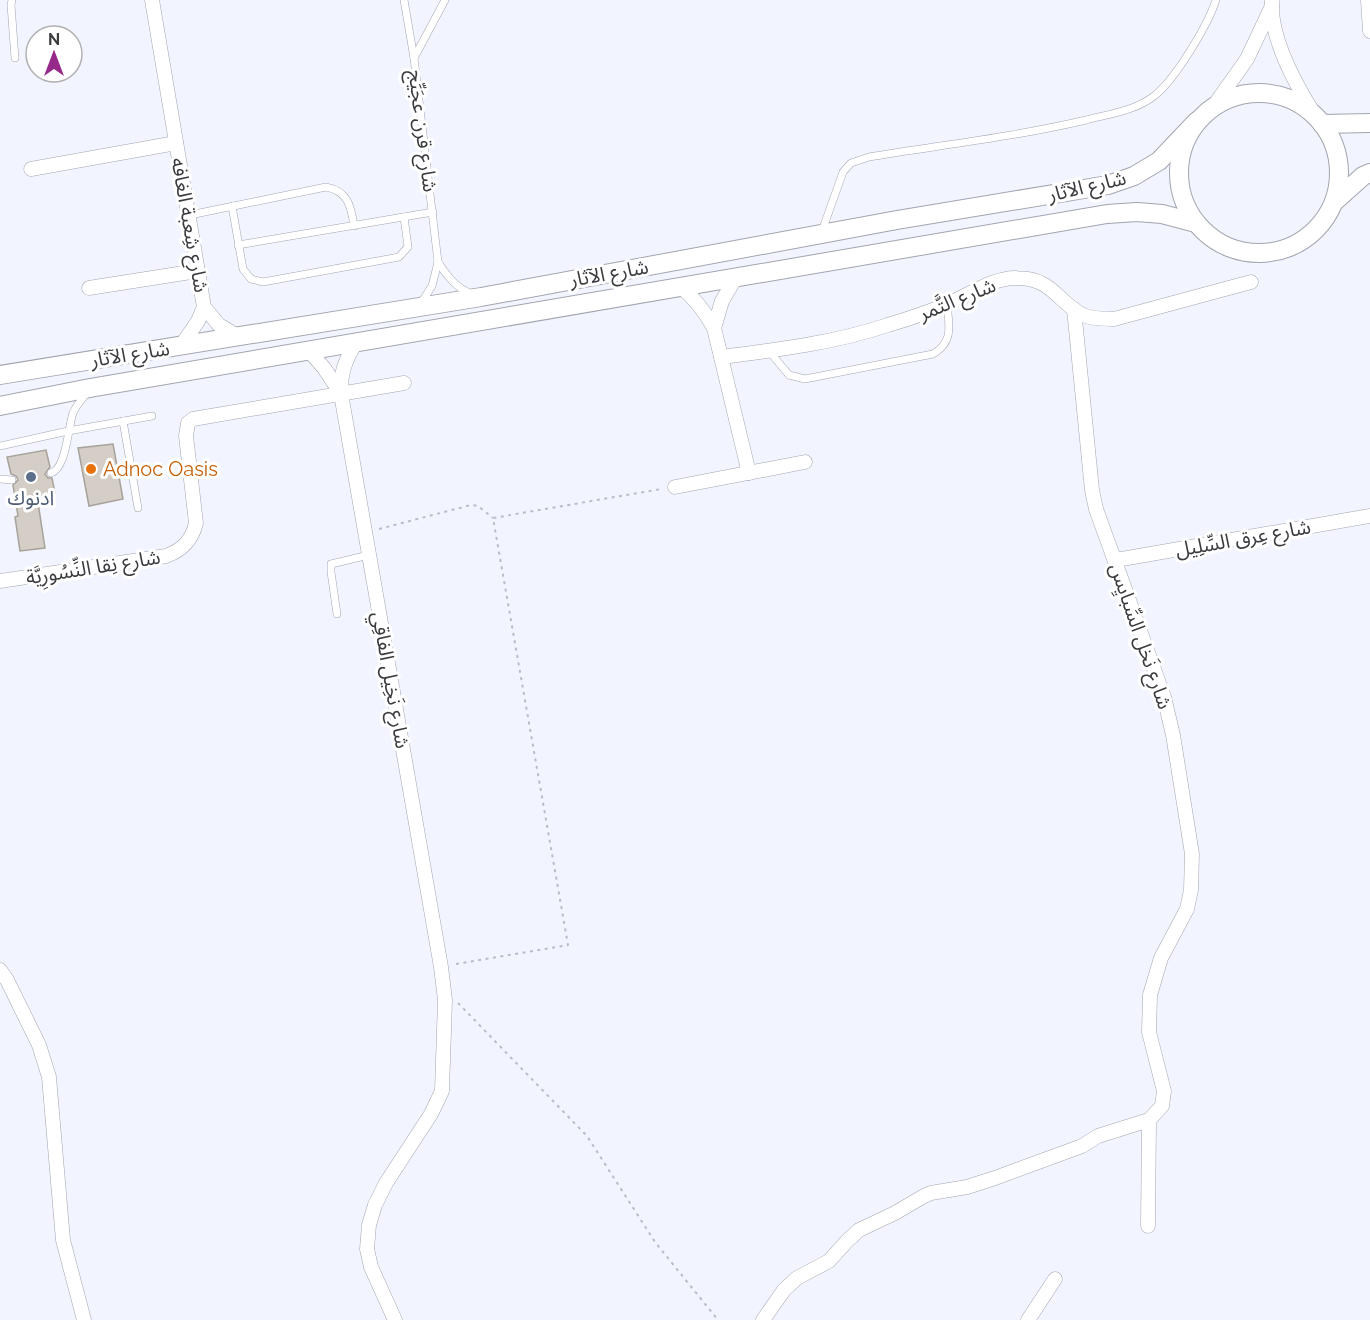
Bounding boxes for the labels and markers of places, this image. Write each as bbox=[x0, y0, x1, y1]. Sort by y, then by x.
place label: Adnoc Oasis bbox=[103, 457, 218, 481]
marker: Adnoc Oasis bbox=[84, 462, 98, 476]
marker: ادنوك bbox=[24, 470, 38, 484]
place label: ادنوك bbox=[8, 486, 54, 510]

